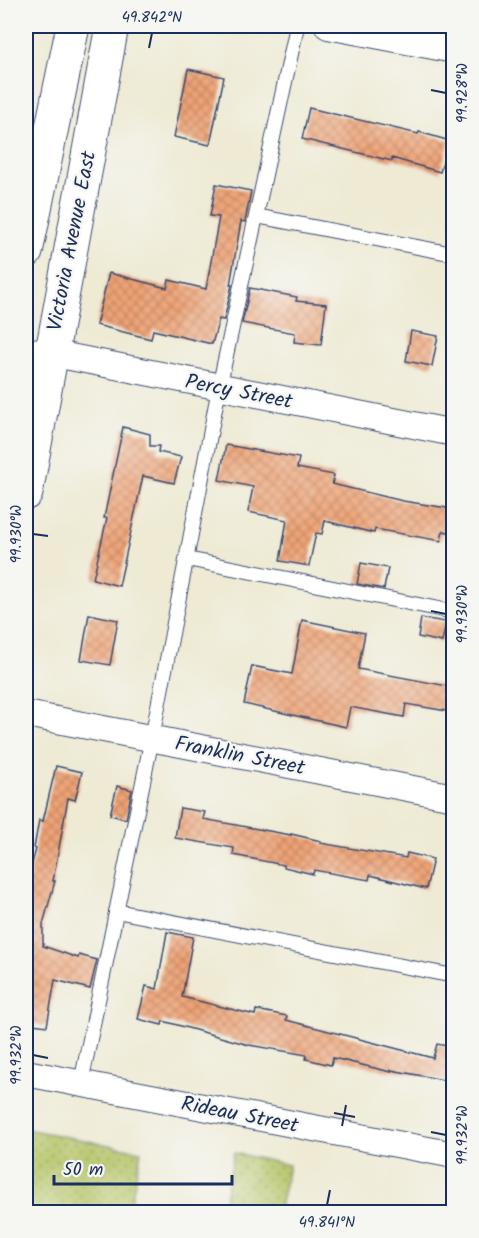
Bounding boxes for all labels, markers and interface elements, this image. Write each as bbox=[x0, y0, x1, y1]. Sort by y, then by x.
text: 49.842°N bbox=[122, 6, 182, 30]
text: 99.928°W bbox=[451, 63, 475, 123]
street label: Victoria Avenue East bbox=[39, 148, 106, 334]
street label: Percy Street bbox=[182, 366, 296, 419]
text: 99.930°W bbox=[5, 505, 29, 563]
text: 99.930°W bbox=[451, 585, 475, 643]
street label: Franklin Street bbox=[172, 728, 308, 785]
text: 99.932°W bbox=[5, 1025, 29, 1085]
street label: Rideau Street bbox=[178, 1088, 302, 1143]
text: 99.932°W bbox=[451, 1105, 475, 1165]
scale bar bbox=[54, 1148, 232, 1186]
text: 50 m bbox=[63, 1156, 103, 1185]
text: 49.841°N bbox=[299, 1211, 355, 1235]

